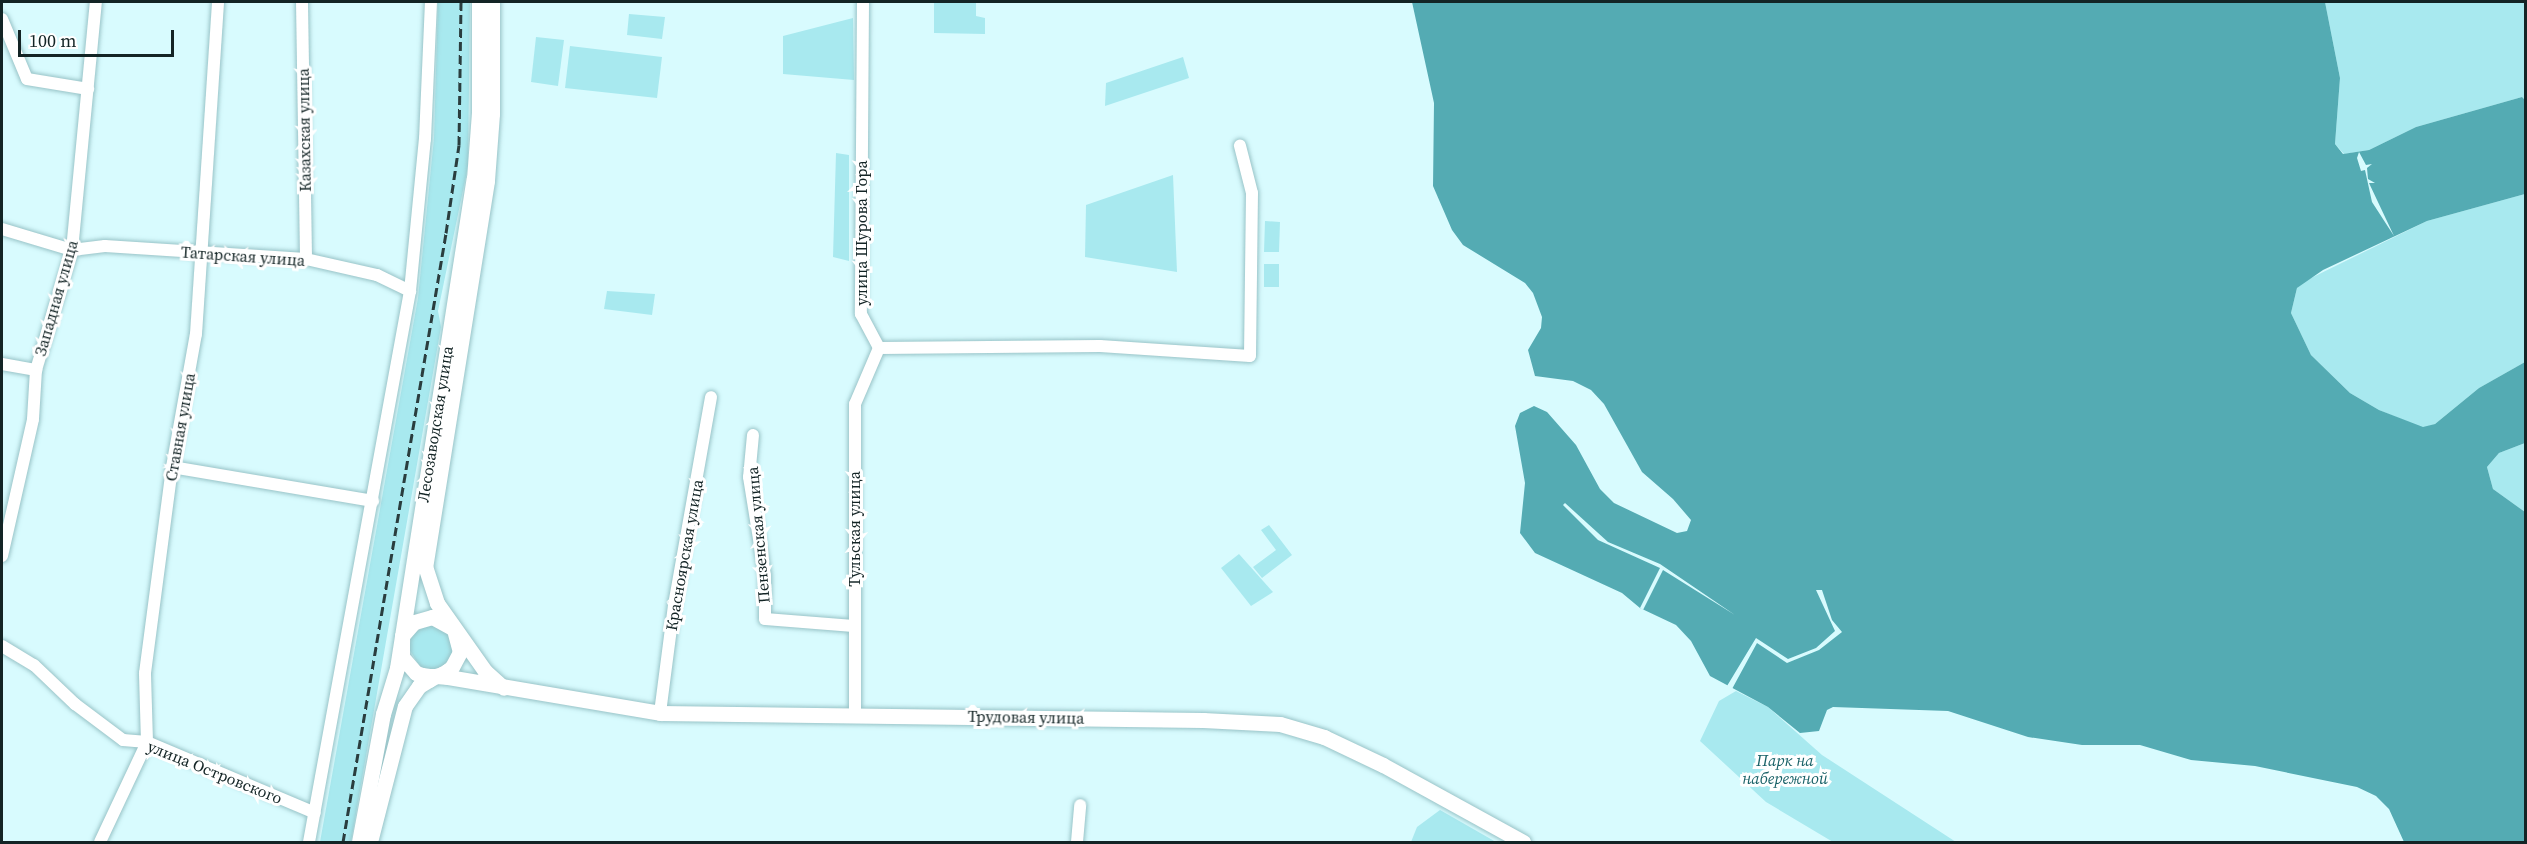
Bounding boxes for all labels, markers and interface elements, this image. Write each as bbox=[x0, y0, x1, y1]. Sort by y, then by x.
scale bar bbox=[21, 18, 177, 56]
text: 100 m bbox=[29, 28, 76, 53]
street label: Казахская улица bbox=[293, 68, 315, 192]
street label: улица Шурова Гора bbox=[851, 160, 871, 306]
street label: Западная улица bbox=[30, 238, 82, 358]
street label: Татарская улица bbox=[180, 242, 306, 270]
street label: Лесозаводская улица bbox=[413, 344, 457, 504]
street label: Ставная улица bbox=[161, 371, 199, 483]
street label: Пензенская улица bbox=[742, 466, 774, 604]
street label: Тульская улица bbox=[844, 471, 864, 587]
street label: Красноярская улица bbox=[661, 478, 707, 632]
street label: Трудовая улица bbox=[968, 706, 1084, 728]
street label: улица Островского bbox=[145, 736, 285, 808]
park label: Парк на набережной bbox=[1742, 750, 1828, 788]

